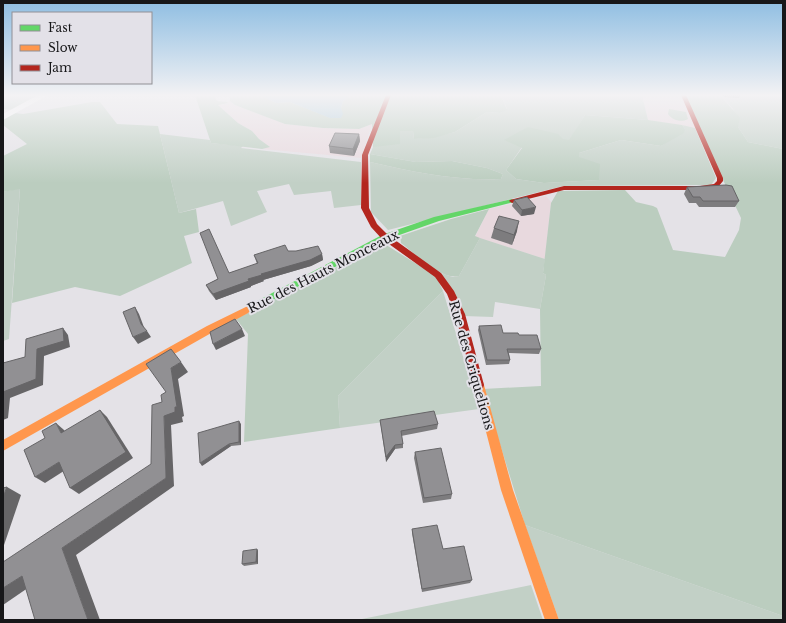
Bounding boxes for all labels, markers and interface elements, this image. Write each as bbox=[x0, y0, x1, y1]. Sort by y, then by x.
legend bbox=[12, 12, 152, 84]
text: Fast bbox=[48, 20, 73, 35]
text: Slow bbox=[48, 40, 78, 55]
text: Jam bbox=[46, 60, 72, 75]
street label: Rue des Hauts Monceaux bbox=[245, 226, 402, 317]
street label: Rue des Criquelions bbox=[445, 299, 498, 432]

